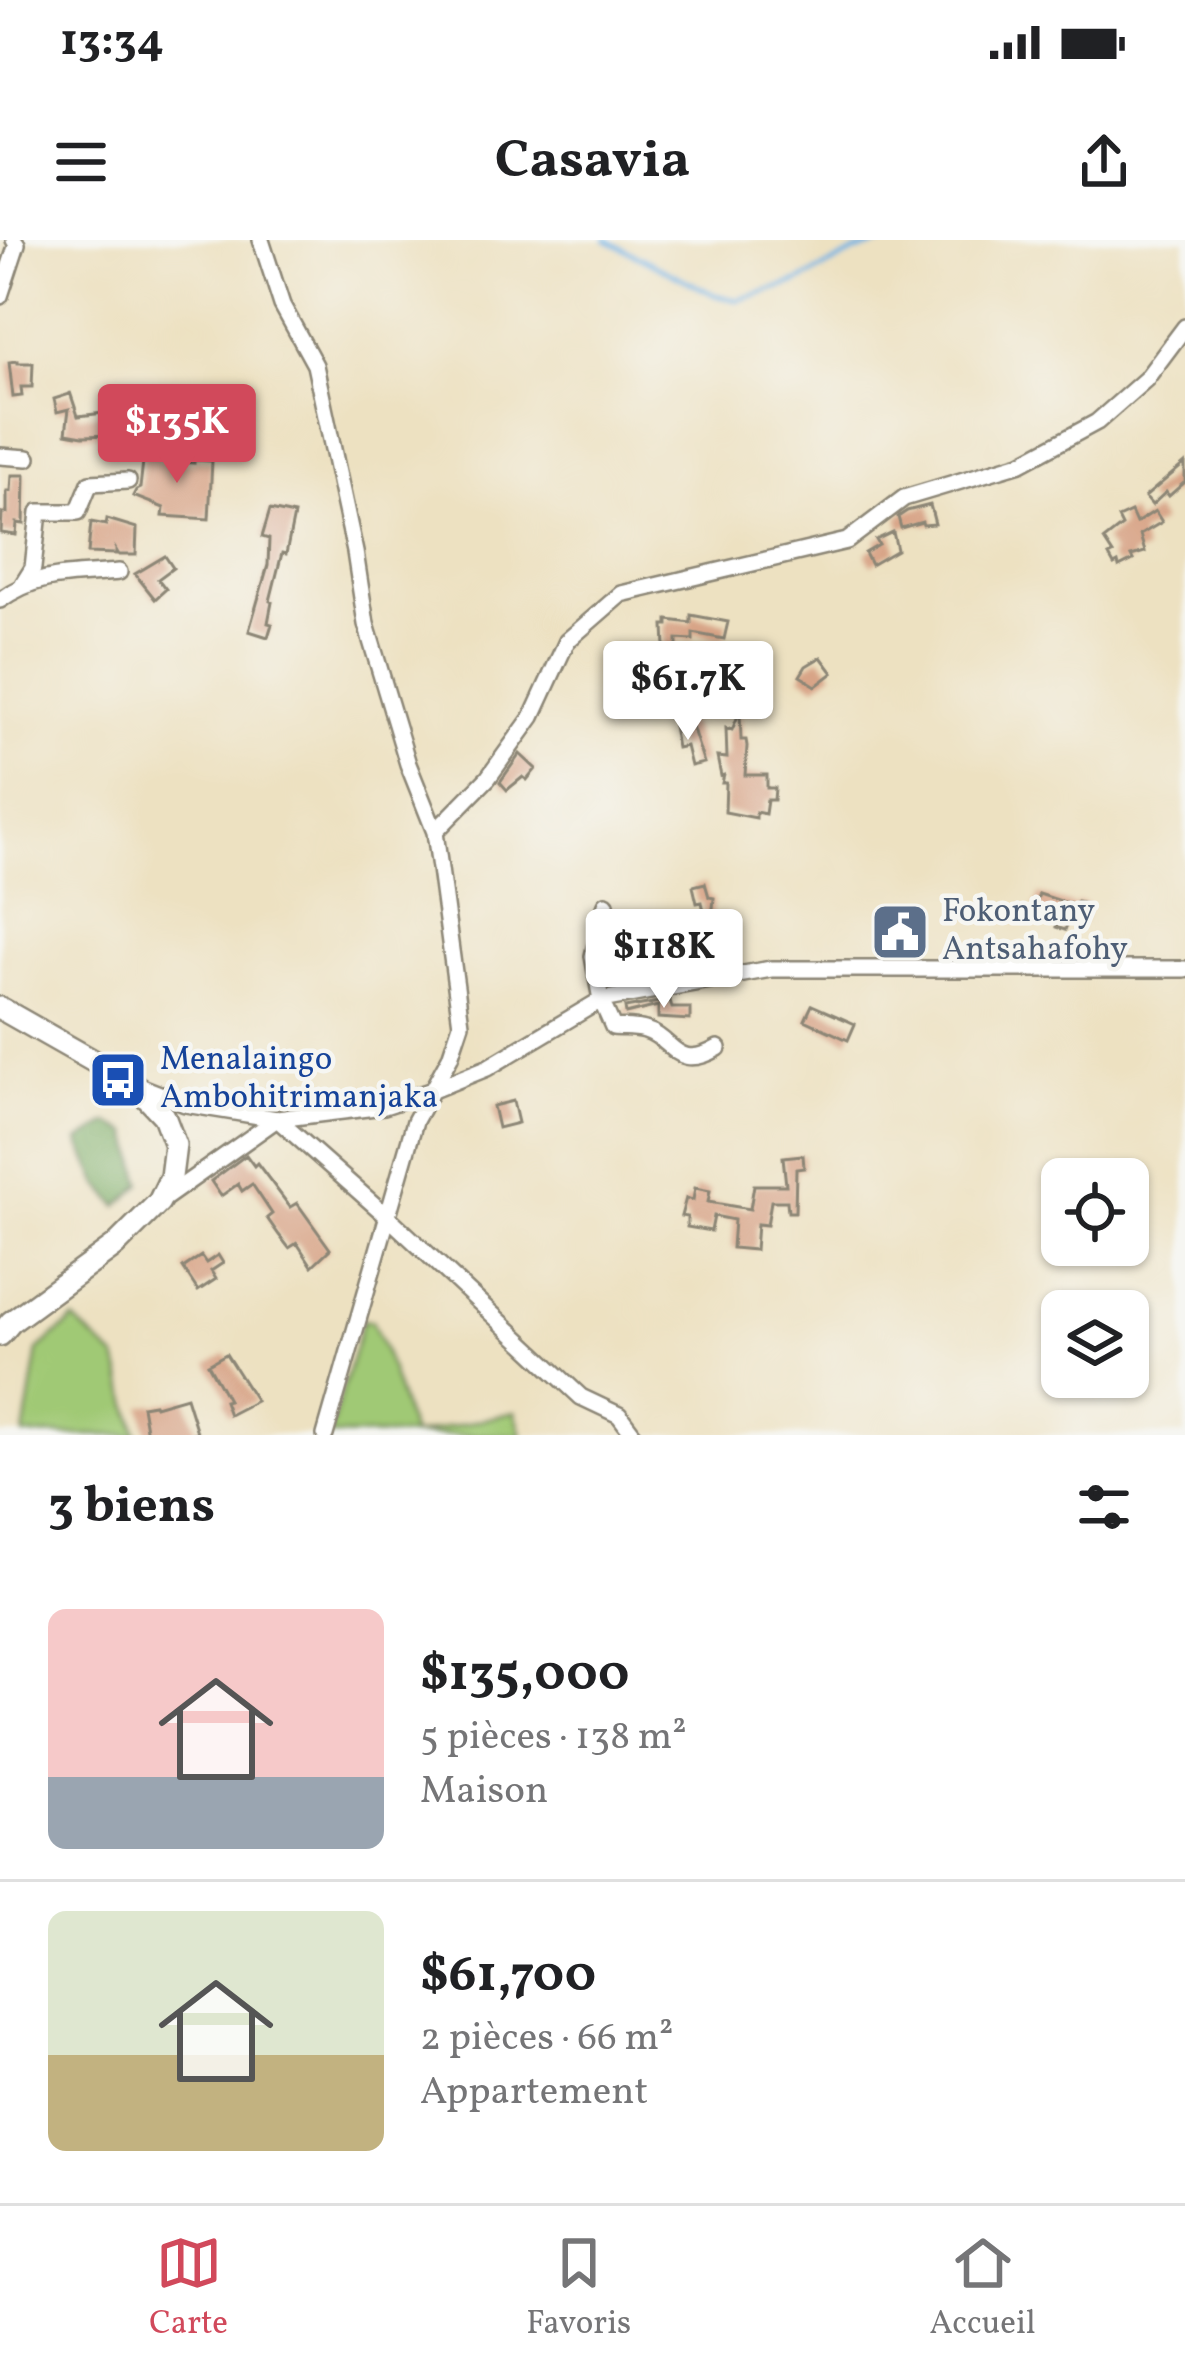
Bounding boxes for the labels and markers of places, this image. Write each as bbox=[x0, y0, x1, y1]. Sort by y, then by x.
pin: $135K bbox=[93, 384, 261, 486]
pin: $61.7K bbox=[590, 641, 786, 743]
place label: Fokontany Antsahafohy bbox=[942, 890, 1128, 974]
public building icon: Fokontany Antsahafohy bbox=[869, 901, 931, 963]
pin: $118K bbox=[580, 909, 748, 1011]
place label: Menalaingo Ambohitrimanjaka bbox=[160, 1038, 438, 1122]
bus stop icon: Menalaingo Ambohitrimanjaka bbox=[87, 1049, 149, 1111]

